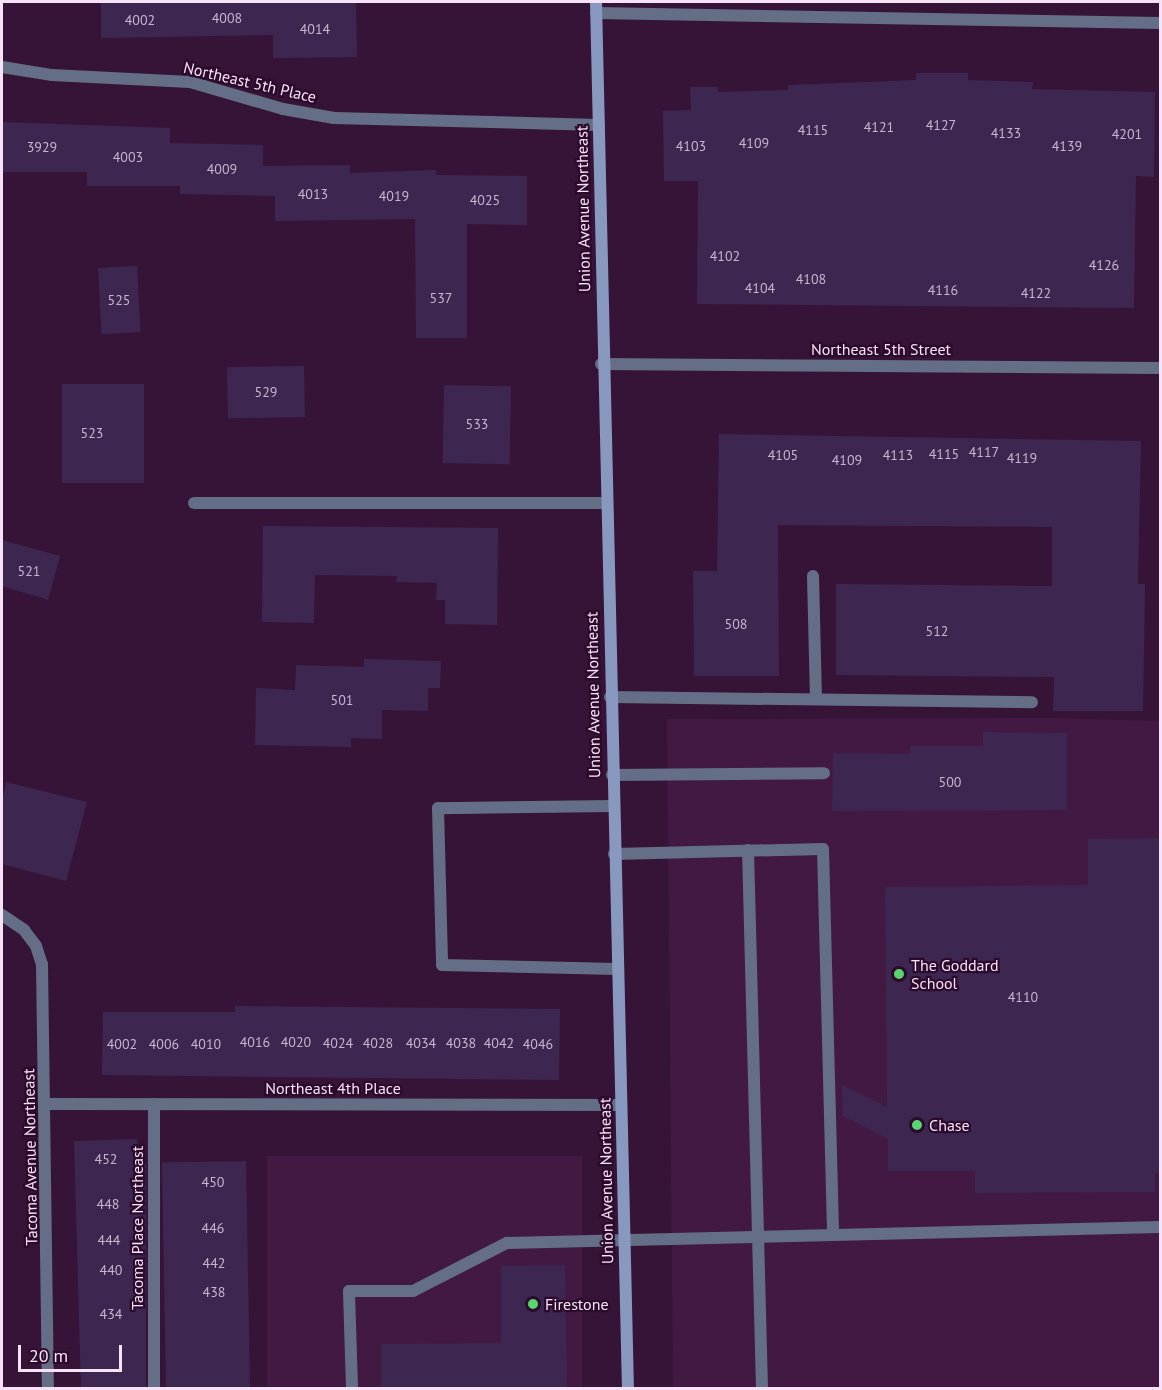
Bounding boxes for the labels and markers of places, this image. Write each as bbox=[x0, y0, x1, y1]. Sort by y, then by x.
place label: The Goddard School bbox=[911, 955, 999, 993]
marker: The Goddard School bbox=[892, 967, 906, 981]
place label: Chase bbox=[929, 1115, 970, 1135]
marker: Chase bbox=[910, 1118, 924, 1132]
place label: Firestone bbox=[545, 1294, 609, 1314]
marker: Firestone bbox=[526, 1297, 540, 1311]

